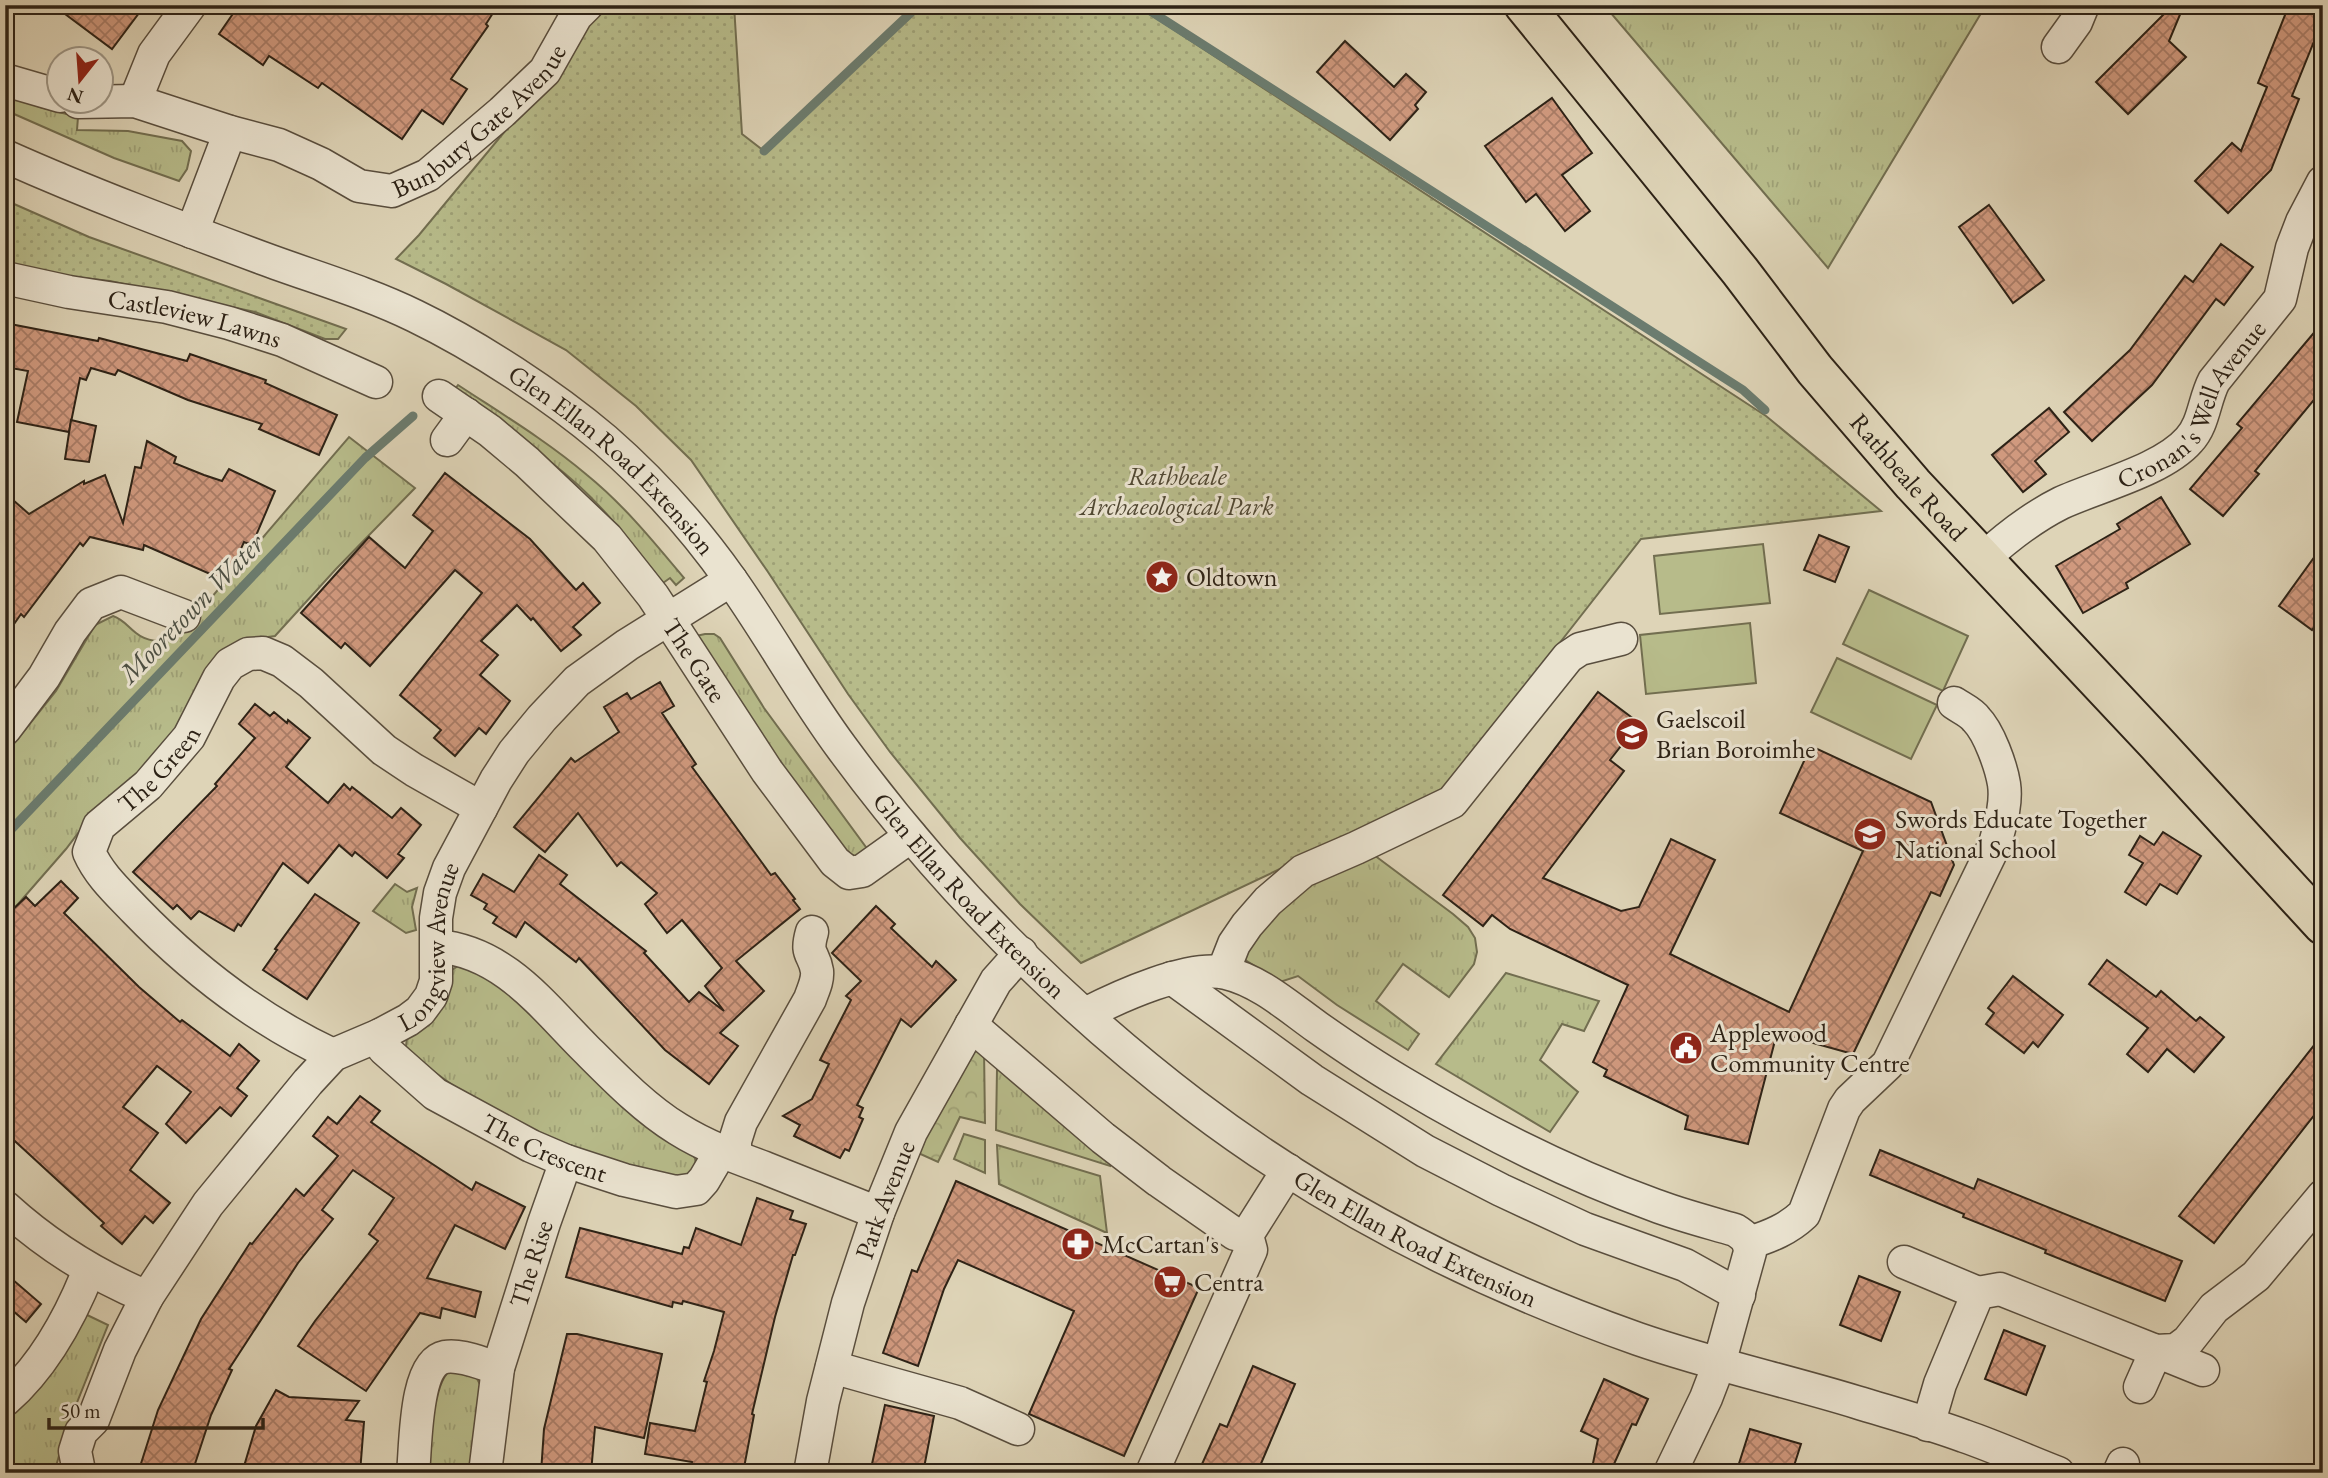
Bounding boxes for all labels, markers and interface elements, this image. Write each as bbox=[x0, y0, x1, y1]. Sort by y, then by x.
street label: Bunbury Gate Avenue bbox=[387, 38, 574, 206]
north arrow bbox=[46, 46, 116, 116]
text: N bbox=[64, 81, 86, 110]
street label: Castleview Lawns bbox=[106, 281, 286, 356]
street label: Cronan's Well Avenue bbox=[2112, 313, 2273, 497]
street label: Glen Ellan Road Extension bbox=[502, 357, 723, 562]
street label: Rathbeale Road bbox=[1842, 406, 1975, 549]
park label: Rathbeale Archaeological Park bbox=[1078, 459, 1274, 523]
water label: Mooretown Water bbox=[109, 525, 272, 692]
place icon: Oldtown bbox=[1143, 558, 1181, 596]
place label: Oldtown bbox=[1186, 560, 1278, 594]
street label: The Gate bbox=[655, 612, 735, 709]
place label: Gaelscoil Brian Boroimhe bbox=[1656, 702, 1815, 766]
school or university icon: Gaelscoil Brian Boroimhe bbox=[1613, 715, 1651, 753]
street label: The Green bbox=[110, 720, 209, 820]
street label: Glen Ellan Road Extension bbox=[865, 785, 1074, 1006]
place label: Swords Educate Together National School bbox=[1895, 802, 2147, 866]
school or university icon: Swords Educate Together National School bbox=[1851, 815, 1889, 853]
street label: Longview Avenue bbox=[392, 855, 467, 1039]
place label: Applewood Community Centre bbox=[1709, 1016, 1910, 1080]
public building icon: Applewood Community Centre bbox=[1667, 1029, 1705, 1067]
street label: The Crescent bbox=[476, 1105, 611, 1190]
street label: Park Avenue bbox=[847, 1135, 923, 1263]
street label: Glen Ellan Road Extension bbox=[1287, 1161, 1542, 1315]
street label: The Rise bbox=[501, 1216, 561, 1312]
pharmacy icon: McCartan's bbox=[1059, 1225, 1097, 1263]
place label: McCartan's bbox=[1102, 1227, 1219, 1261]
supermarket icon: Centra bbox=[1151, 1263, 1189, 1301]
place label: Centra bbox=[1194, 1265, 1264, 1299]
scale bar bbox=[49, 1387, 262, 1431]
text: 50 m bbox=[60, 1397, 101, 1424]

